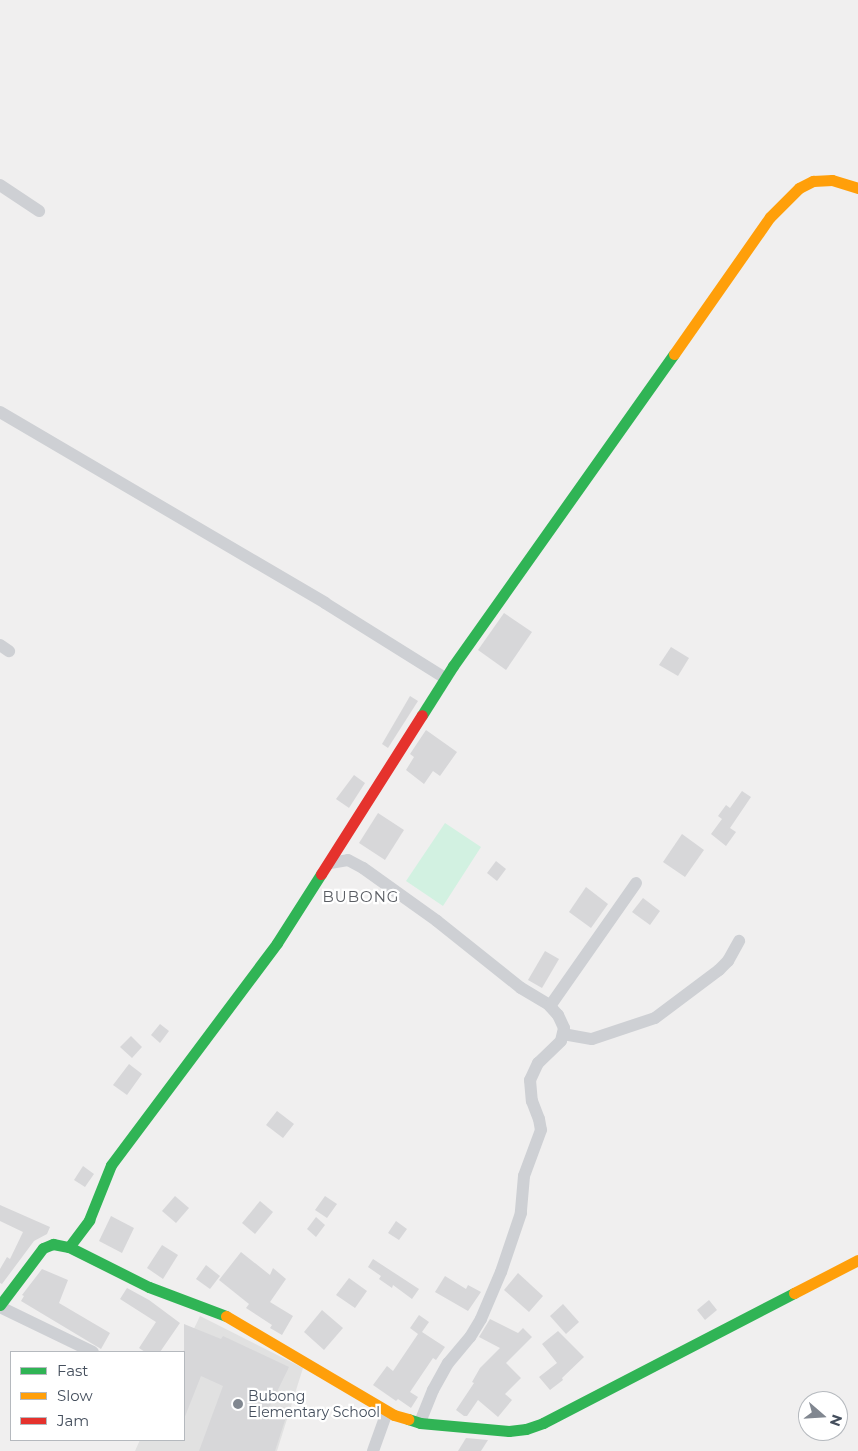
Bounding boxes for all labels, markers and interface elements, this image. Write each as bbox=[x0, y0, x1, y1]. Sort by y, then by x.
district label: BUBONG bbox=[322, 888, 400, 906]
legend bbox=[10, 1351, 185, 1441]
text: Fast bbox=[57, 1361, 88, 1380]
text: Slow bbox=[57, 1386, 93, 1405]
place label: Bubong Elementary School bbox=[248, 1388, 380, 1420]
north arrow bbox=[798, 1391, 848, 1441]
marker: Bubong Elementary School bbox=[232, 1398, 244, 1410]
text: Jam bbox=[57, 1411, 89, 1430]
text: N bbox=[826, 1412, 847, 1429]

